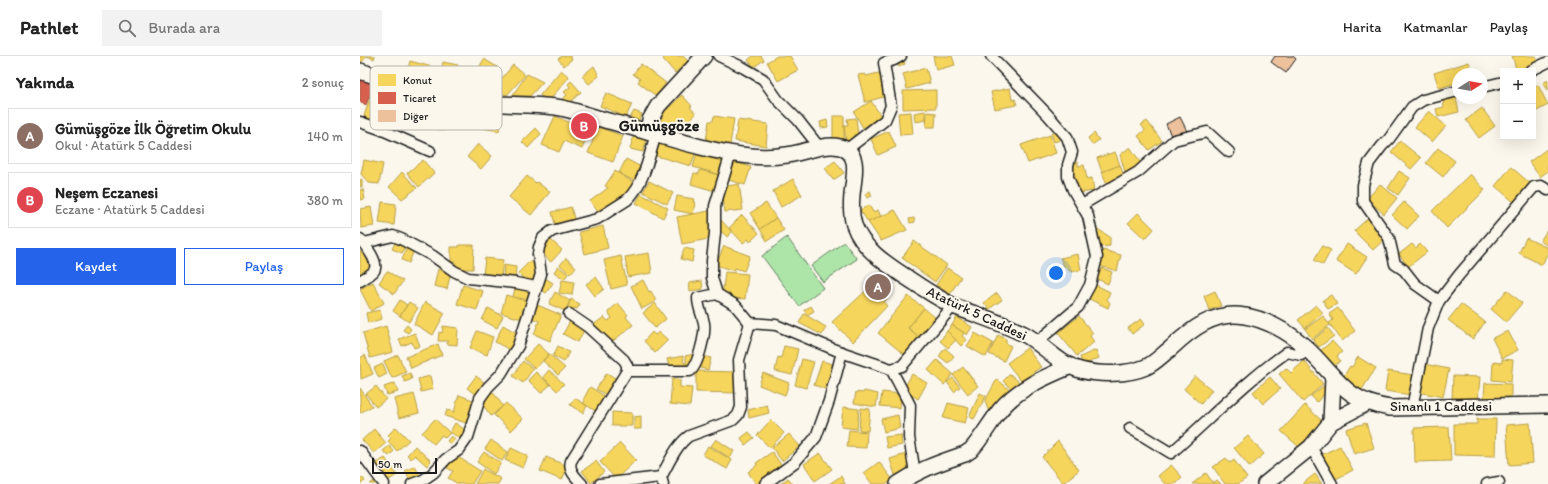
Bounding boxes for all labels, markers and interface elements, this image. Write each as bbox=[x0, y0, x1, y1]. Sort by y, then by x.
search box bbox=[102, 10, 382, 46]
text: Pathlet bbox=[20, 16, 78, 39]
icon: search bbox=[116, 17, 138, 39]
text: Burada ara bbox=[148, 19, 220, 37]
text: Harita bbox=[1343, 19, 1382, 36]
text: Katmanlar bbox=[1404, 19, 1468, 36]
text: Paylaş bbox=[1490, 19, 1528, 36]
legend bbox=[370, 66, 502, 130]
north arrow bbox=[1452, 68, 1488, 104]
map controls bbox=[1500, 68, 1536, 140]
button: + bbox=[1500, 68, 1536, 104]
text: Yakında bbox=[16, 72, 74, 92]
text: Konut bbox=[403, 74, 432, 87]
text: 2 sonuç bbox=[302, 75, 344, 90]
text: Ticaret bbox=[403, 92, 436, 105]
button: − bbox=[1500, 104, 1536, 140]
text: Diğer bbox=[403, 110, 429, 123]
pin: B bbox=[571, 111, 597, 141]
district label: Gümüşgöze bbox=[619, 116, 700, 136]
text: Gümüşgöze İlk Öğretim Okulu bbox=[55, 120, 251, 138]
text: A bbox=[26, 129, 34, 144]
text: 140 m bbox=[307, 129, 343, 144]
text: Okul · Atatürk 5 Caddesi bbox=[55, 138, 192, 153]
text: Neşem Eczanesi bbox=[55, 184, 158, 202]
text: B bbox=[26, 193, 34, 208]
text: 380 m bbox=[307, 193, 343, 208]
text: Eczane · Atatürk 5 Caddesi bbox=[55, 202, 205, 217]
button: Kaydet bbox=[16, 248, 176, 285]
button: Paylaş bbox=[184, 248, 344, 285]
your location bbox=[1046, 263, 1066, 283]
pin: A bbox=[865, 272, 891, 302]
street label: Atatürk 5 Caddesi bbox=[924, 283, 1030, 344]
street label: Sinanlı 1 Caddesi bbox=[1390, 398, 1492, 415]
scale bar bbox=[372, 456, 437, 475]
text: 50 m bbox=[378, 458, 402, 471]

